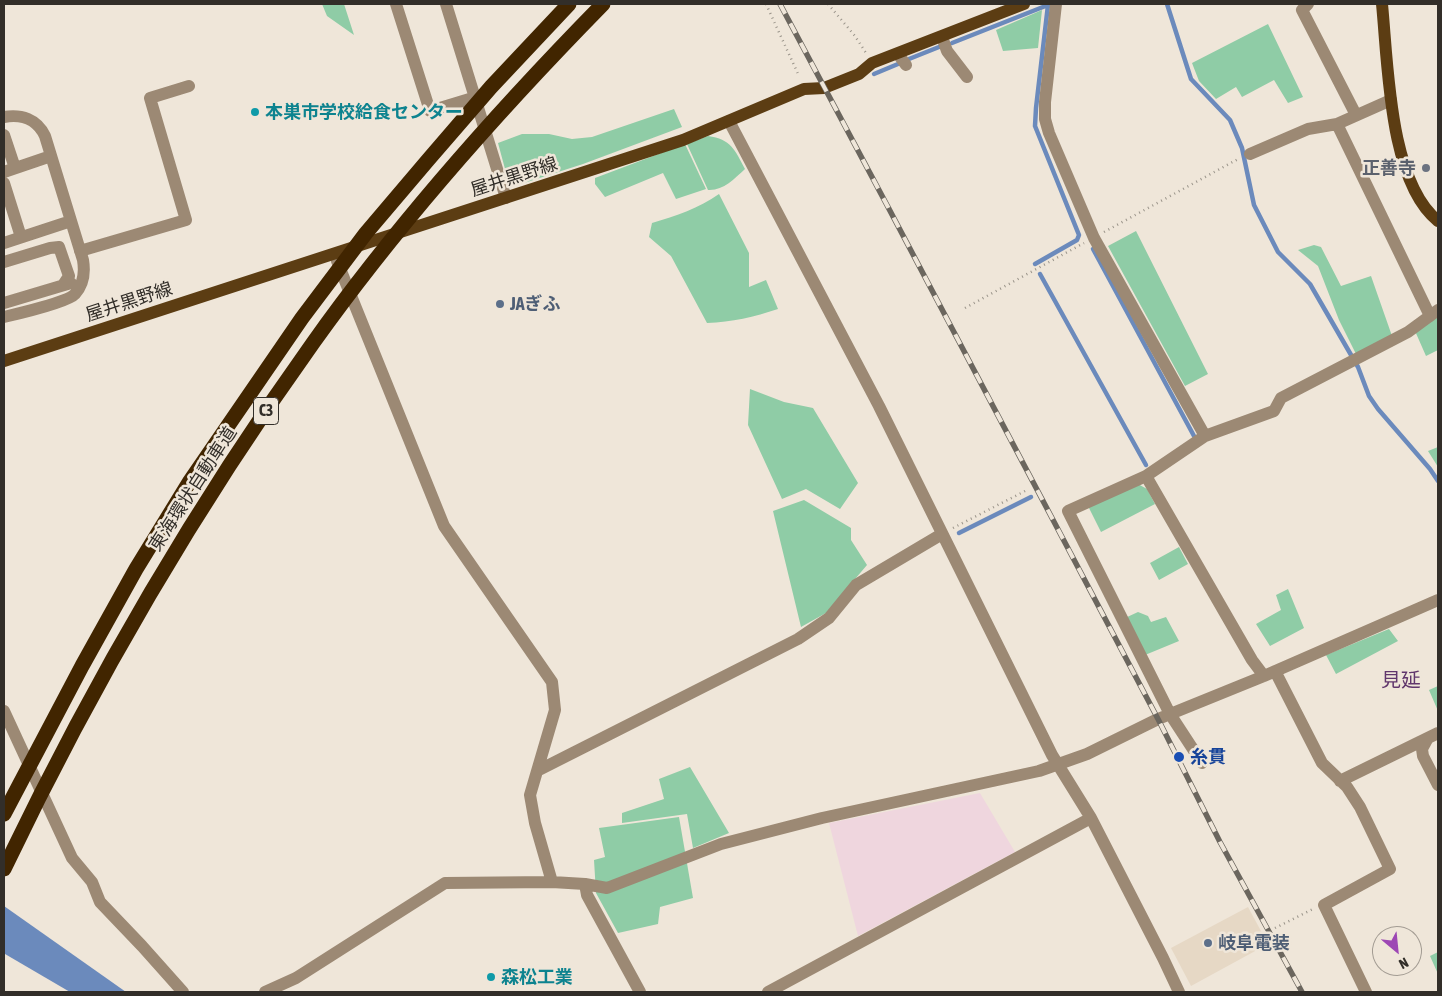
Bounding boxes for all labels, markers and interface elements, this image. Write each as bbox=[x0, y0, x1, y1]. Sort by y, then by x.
place label: 本巣市学校給食センター bbox=[265, 101, 463, 123]
marker: 本巣市学校給食センター bbox=[249, 106, 261, 118]
street label: 屋井黒野線 bbox=[468, 153, 560, 201]
place label: 正善寺 bbox=[1362, 157, 1416, 179]
marker: 正善寺 bbox=[1420, 162, 1432, 174]
street label: 屋井黒野線 bbox=[83, 278, 175, 326]
place label: JAぎふ bbox=[510, 293, 561, 315]
marker: JAぎふ bbox=[494, 298, 506, 310]
road number: C3 bbox=[254, 398, 278, 424]
street label: 東海環状自動車道 bbox=[145, 423, 241, 555]
district label: 見延 bbox=[1381, 669, 1421, 693]
place label: 糸貫 bbox=[1190, 746, 1226, 768]
marker: 糸貫 bbox=[1172, 750, 1186, 764]
north arrow bbox=[1372, 926, 1422, 976]
place label: 岐阜電装 bbox=[1218, 932, 1290, 954]
marker: 岐阜電装 bbox=[1202, 937, 1214, 949]
text: N bbox=[1396, 954, 1411, 972]
place label: 森松工業 bbox=[501, 966, 573, 988]
marker: 森松工業 bbox=[485, 971, 497, 983]

